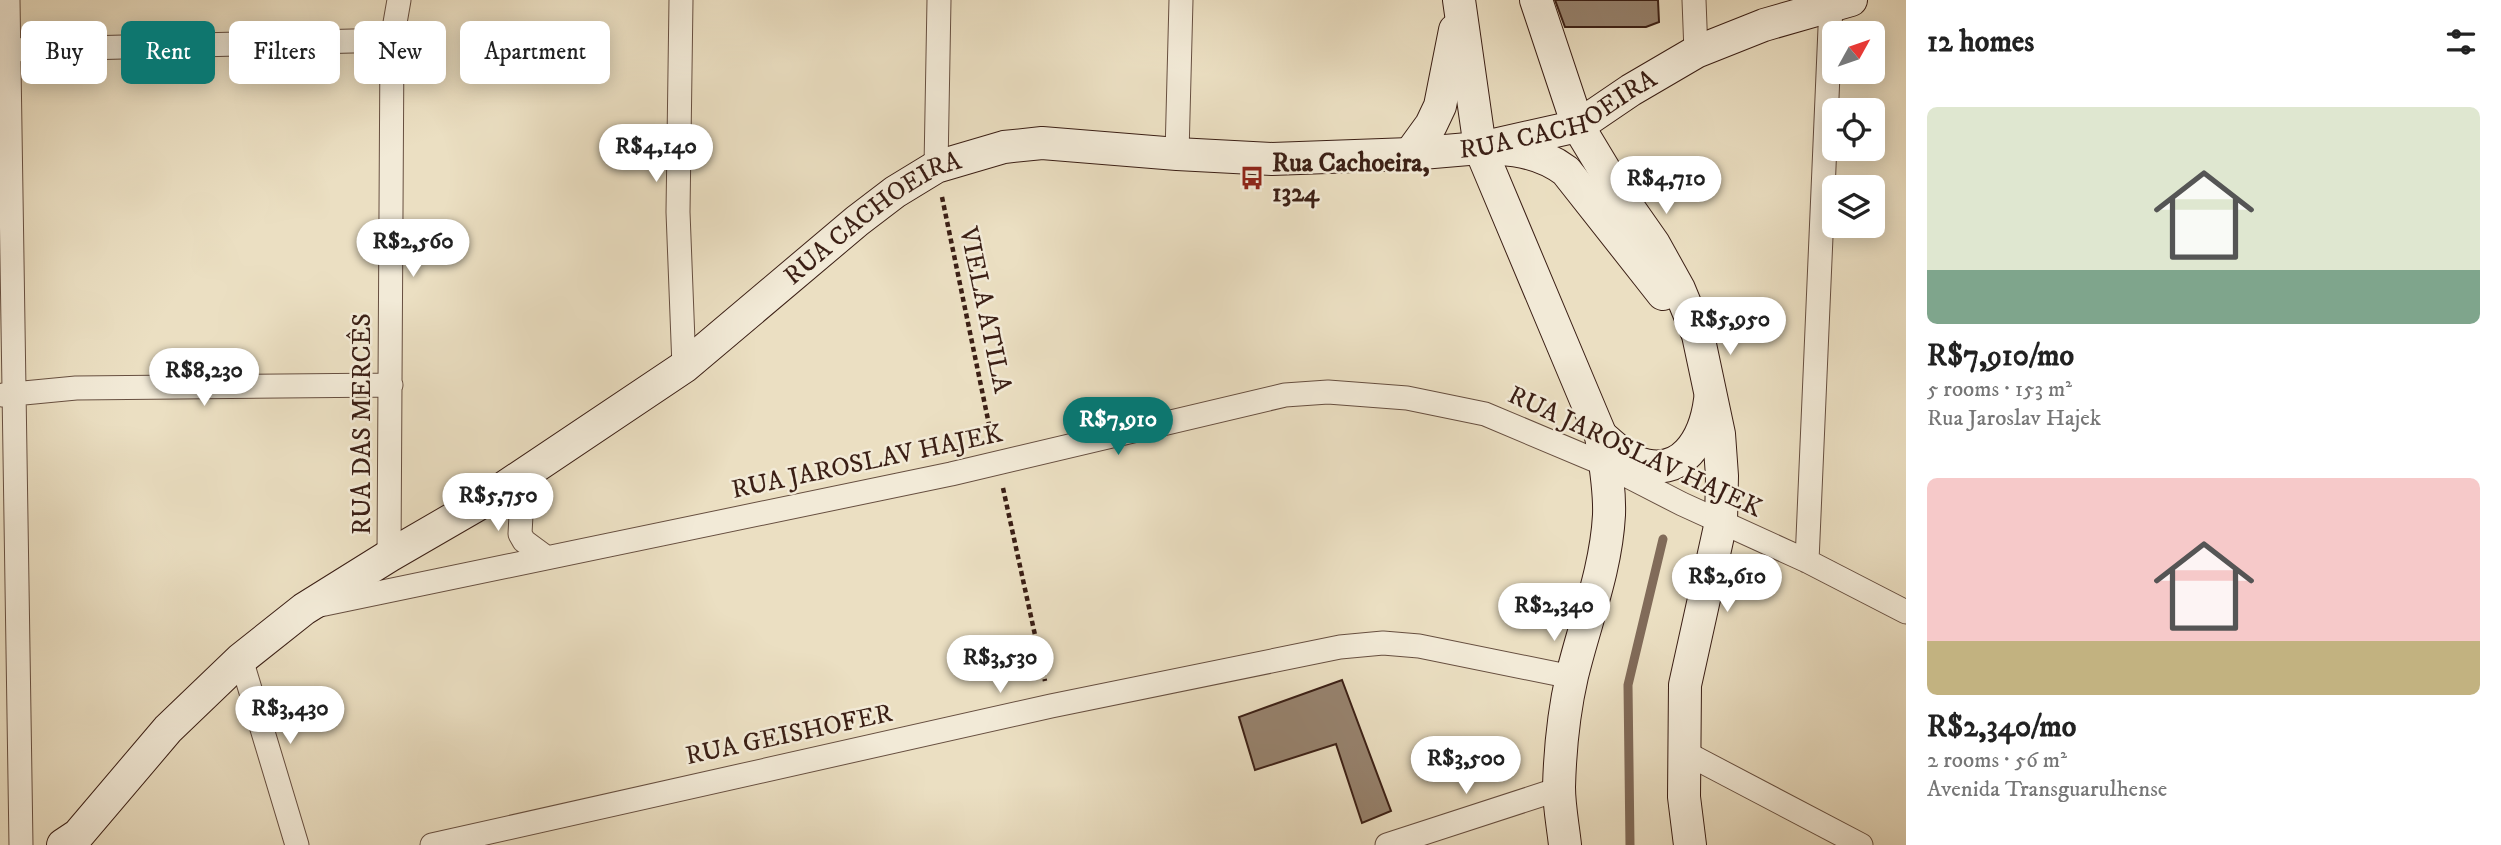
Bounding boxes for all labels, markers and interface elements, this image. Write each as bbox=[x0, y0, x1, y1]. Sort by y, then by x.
chip: Buy bbox=[21, 21, 107, 84]
chip: Rent bbox=[121, 21, 215, 84]
chip: Filters bbox=[229, 21, 340, 84]
chip: New bbox=[354, 21, 446, 84]
chip: Apartment bbox=[460, 21, 610, 84]
north arrow bbox=[1822, 21, 1885, 84]
map controls bbox=[1822, 21, 1885, 238]
icon: filters bbox=[2442, 23, 2480, 61]
text: 12 homes bbox=[1927, 24, 2034, 61]
street label: RUA CACHOEIRA bbox=[1458, 62, 1663, 166]
button: locate bbox=[1822, 98, 1885, 161]
pin: R$4,140 bbox=[591, 124, 721, 184]
text: R$4,140 bbox=[615, 132, 697, 161]
street label: RUA CACHOEIRA bbox=[777, 144, 966, 292]
place label: Rua Cachoeira, 1324 bbox=[1272, 147, 1430, 210]
icon: home bbox=[2141, 152, 2267, 278]
pin: R$4,710 bbox=[1601, 156, 1731, 216]
bus stop icon: Rua Cachoeira, 1324 bbox=[1238, 164, 1266, 192]
text: R$4,710 bbox=[1626, 164, 1706, 193]
button: layers bbox=[1822, 175, 1885, 238]
pin: R$2,560 bbox=[348, 219, 478, 279]
street label: VIELA ATILA bbox=[951, 223, 1019, 396]
text: R$2,560 bbox=[372, 227, 454, 256]
pin: R$5,950 bbox=[1665, 298, 1795, 357]
text: R$5,950 bbox=[1690, 305, 1770, 334]
street label: RUA DAS MERCÊS bbox=[346, 313, 379, 535]
text: R$7,910/mo bbox=[1927, 338, 2074, 375]
pin: R$8,230 bbox=[139, 348, 269, 408]
text: R$8,230 bbox=[165, 356, 243, 385]
text: 5 rooms · 153 m² bbox=[1927, 375, 2072, 404]
street label: RUA JAROSLAV HAJEK bbox=[1503, 379, 1768, 526]
pin: R$7,910 bbox=[1053, 398, 1183, 457]
text: Rua Jaroslav Hajek bbox=[1927, 404, 2101, 433]
text: R$7,910 bbox=[1079, 405, 1157, 434]
street label: RUA JAROSLAV HAJEK bbox=[728, 417, 1006, 507]
pin: R$5,750 bbox=[433, 474, 563, 533]
text: R$5,750 bbox=[458, 481, 538, 510]
icon: home bbox=[2141, 523, 2267, 649]
pin: R$2,610 bbox=[1662, 554, 1792, 614]
text: R$2,610 bbox=[1688, 562, 1766, 591]
pin: R$2,340 bbox=[1489, 584, 1619, 643]
text: R$2,340 bbox=[1514, 591, 1594, 620]
pin: R$3,530 bbox=[935, 636, 1065, 695]
text: R$3,530 bbox=[963, 643, 1037, 672]
pin: R$3,430 bbox=[225, 686, 355, 746]
text: R$3,430 bbox=[251, 694, 329, 723]
street label: RUA GEISHOFER bbox=[683, 697, 895, 773]
text: R$2,340/mo bbox=[1927, 709, 2076, 746]
pin: R$3,500 bbox=[1401, 736, 1531, 796]
text: R$3,500 bbox=[1427, 744, 1505, 773]
text: 2 rooms · 56 m² bbox=[1927, 746, 2067, 775]
text: Avenida Transguarulhense bbox=[1927, 775, 2167, 804]

